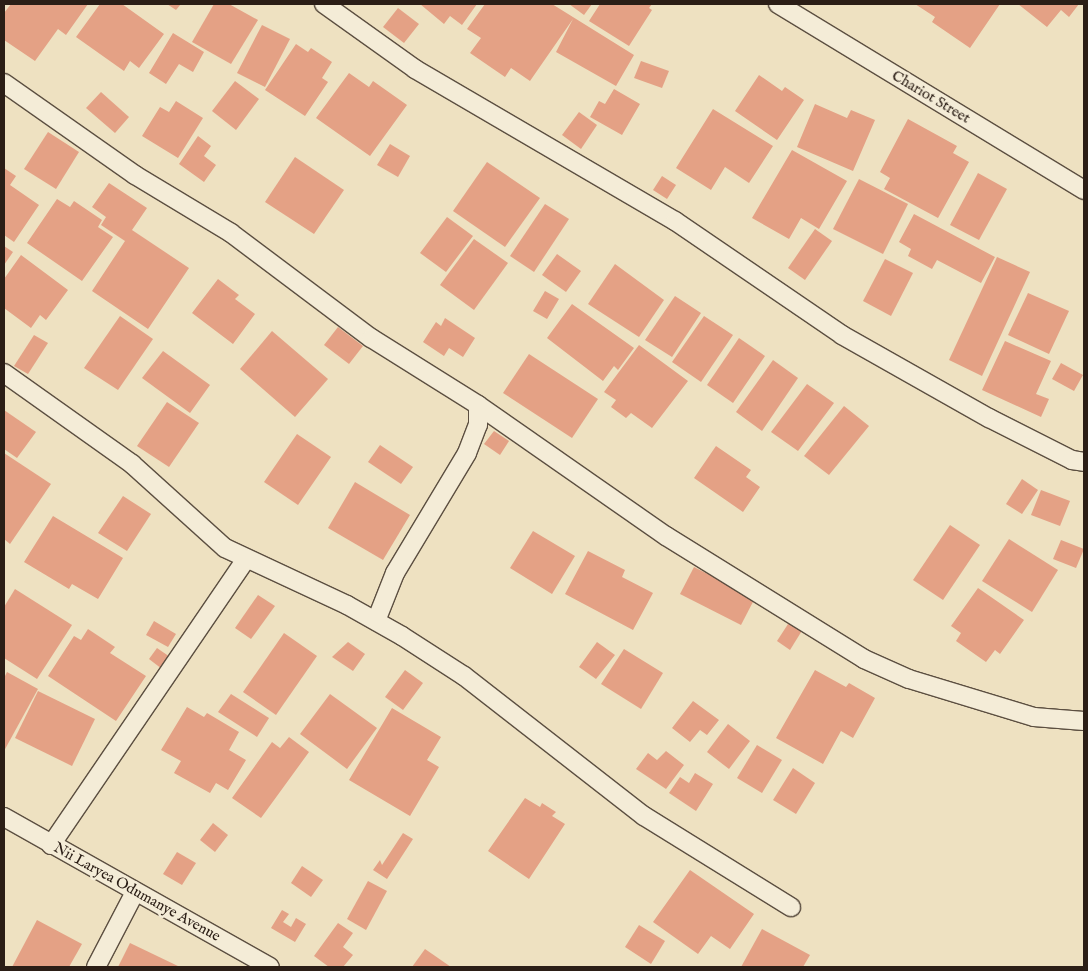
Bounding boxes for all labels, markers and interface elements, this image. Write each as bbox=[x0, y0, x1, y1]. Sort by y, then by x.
street label: Chariot Street bbox=[888, 67, 974, 127]
street label: Nii Laryea Odumanye Avenue bbox=[50, 839, 224, 945]

